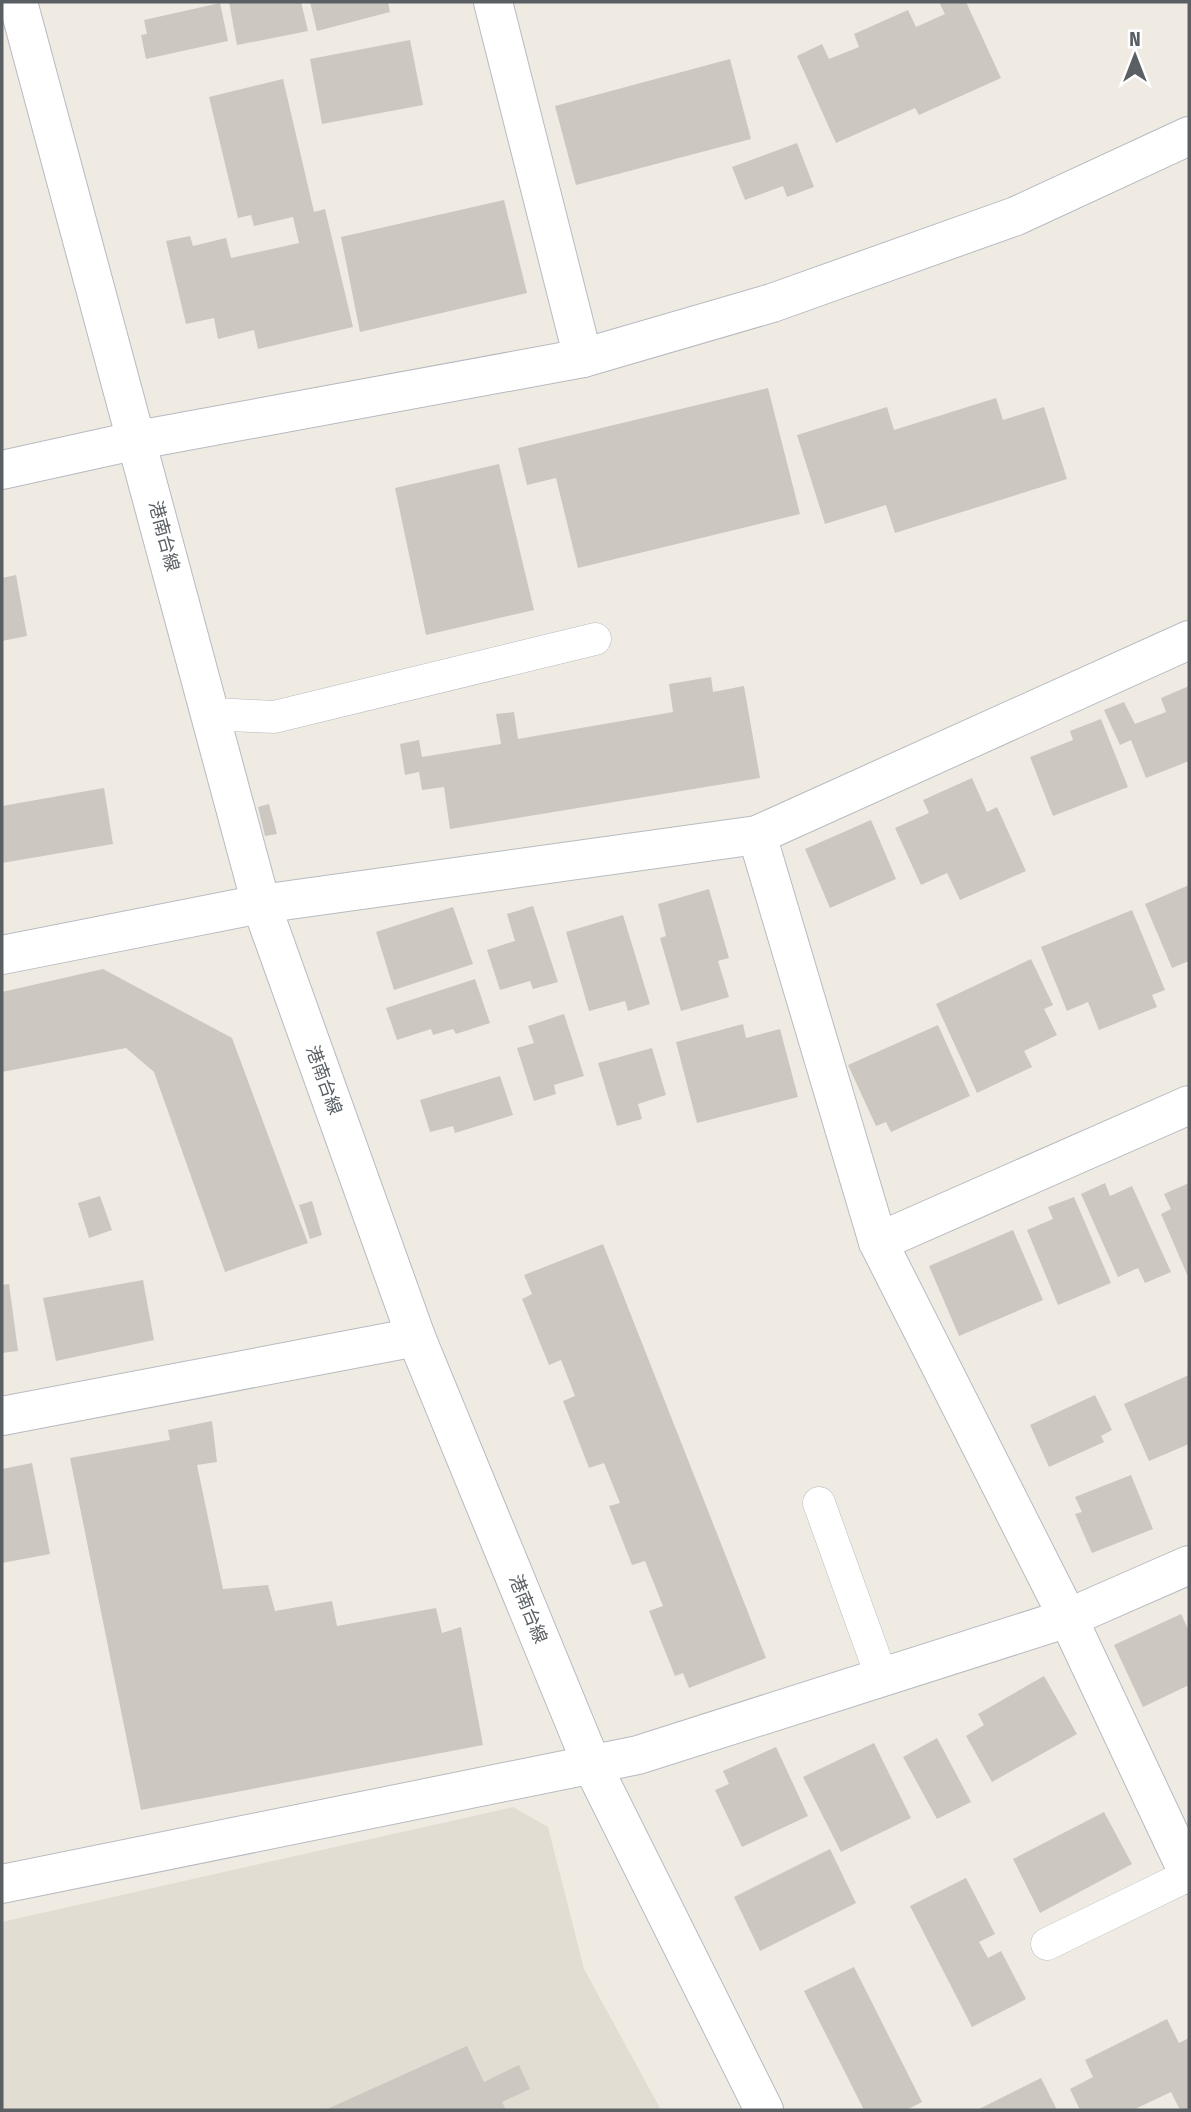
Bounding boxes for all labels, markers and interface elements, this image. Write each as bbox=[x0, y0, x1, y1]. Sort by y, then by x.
north arrow bbox=[1100, 21, 1170, 91]
text: N bbox=[1129, 28, 1141, 51]
street label: 港南台線 bbox=[144, 498, 184, 574]
street label: 港南台線 bbox=[301, 1042, 347, 1118]
street label: 港南台線 bbox=[504, 1572, 552, 1646]

